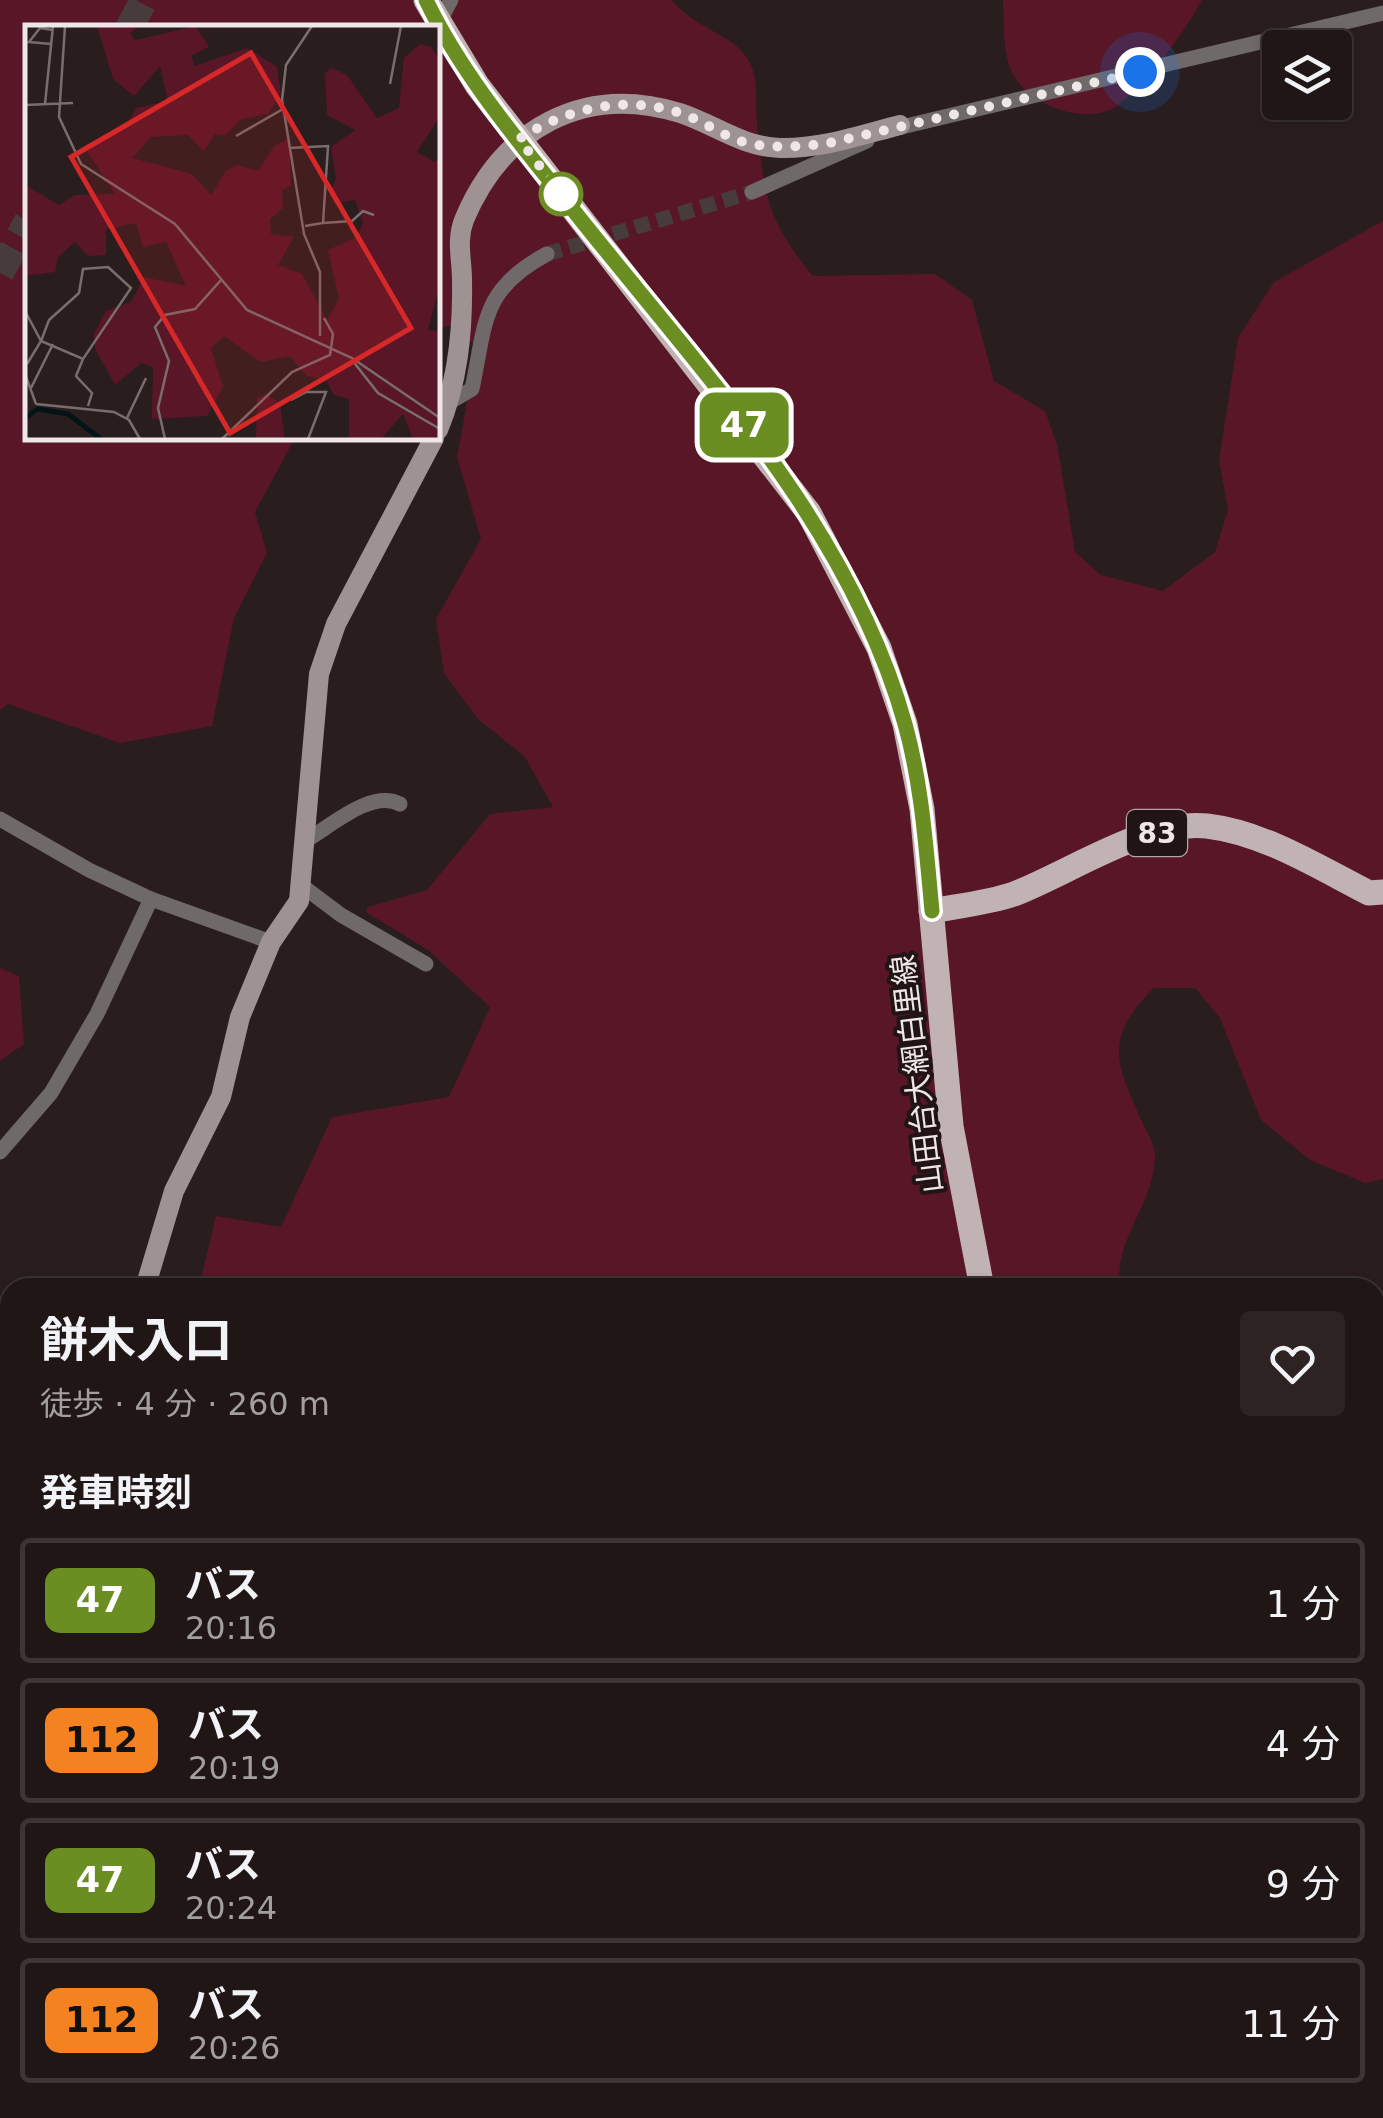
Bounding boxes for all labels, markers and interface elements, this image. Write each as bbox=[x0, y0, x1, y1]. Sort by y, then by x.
inset map bbox=[25, 25, 440, 440]
map controls bbox=[1262, 30, 1352, 120]
button: layers bbox=[1262, 30, 1352, 120]
your location bbox=[1115, 47, 1165, 97]
unlabelled marker bbox=[540, 173, 582, 215]
line badge: 47 bbox=[699, 392, 789, 458]
text: 47 bbox=[720, 405, 768, 445]
road number: 83 bbox=[1127, 810, 1187, 856]
street label: 山田台大網白里線 bbox=[885, 953, 949, 1195]
button: heart bbox=[1240, 1311, 1345, 1416]
text: 餅木入口 bbox=[40, 1312, 232, 1368]
text: 徒歩 · 4 分 · 260 m bbox=[40, 1385, 330, 1423]
text: 発車時刻 bbox=[40, 1471, 192, 1515]
text: バス bbox=[185, 1563, 261, 1607]
text: 47 bbox=[76, 1580, 124, 1620]
text: 1 分 bbox=[1266, 1582, 1340, 1626]
text: 20:16 bbox=[185, 1609, 277, 1647]
text: バス bbox=[188, 1703, 264, 1747]
text: 112 bbox=[65, 1720, 138, 1760]
text: 4 分 bbox=[1266, 1722, 1340, 1766]
text: 20:19 bbox=[188, 1749, 280, 1787]
text: バス bbox=[185, 1843, 261, 1887]
text: 47 bbox=[76, 1860, 124, 1900]
text: 9 分 bbox=[1266, 1862, 1340, 1906]
text: 20:24 bbox=[185, 1889, 277, 1927]
text: バス bbox=[188, 1983, 264, 2027]
text: 112 bbox=[65, 2000, 138, 2040]
text: 11 分 bbox=[1242, 2002, 1340, 2046]
text: 20:26 bbox=[188, 2029, 280, 2067]

